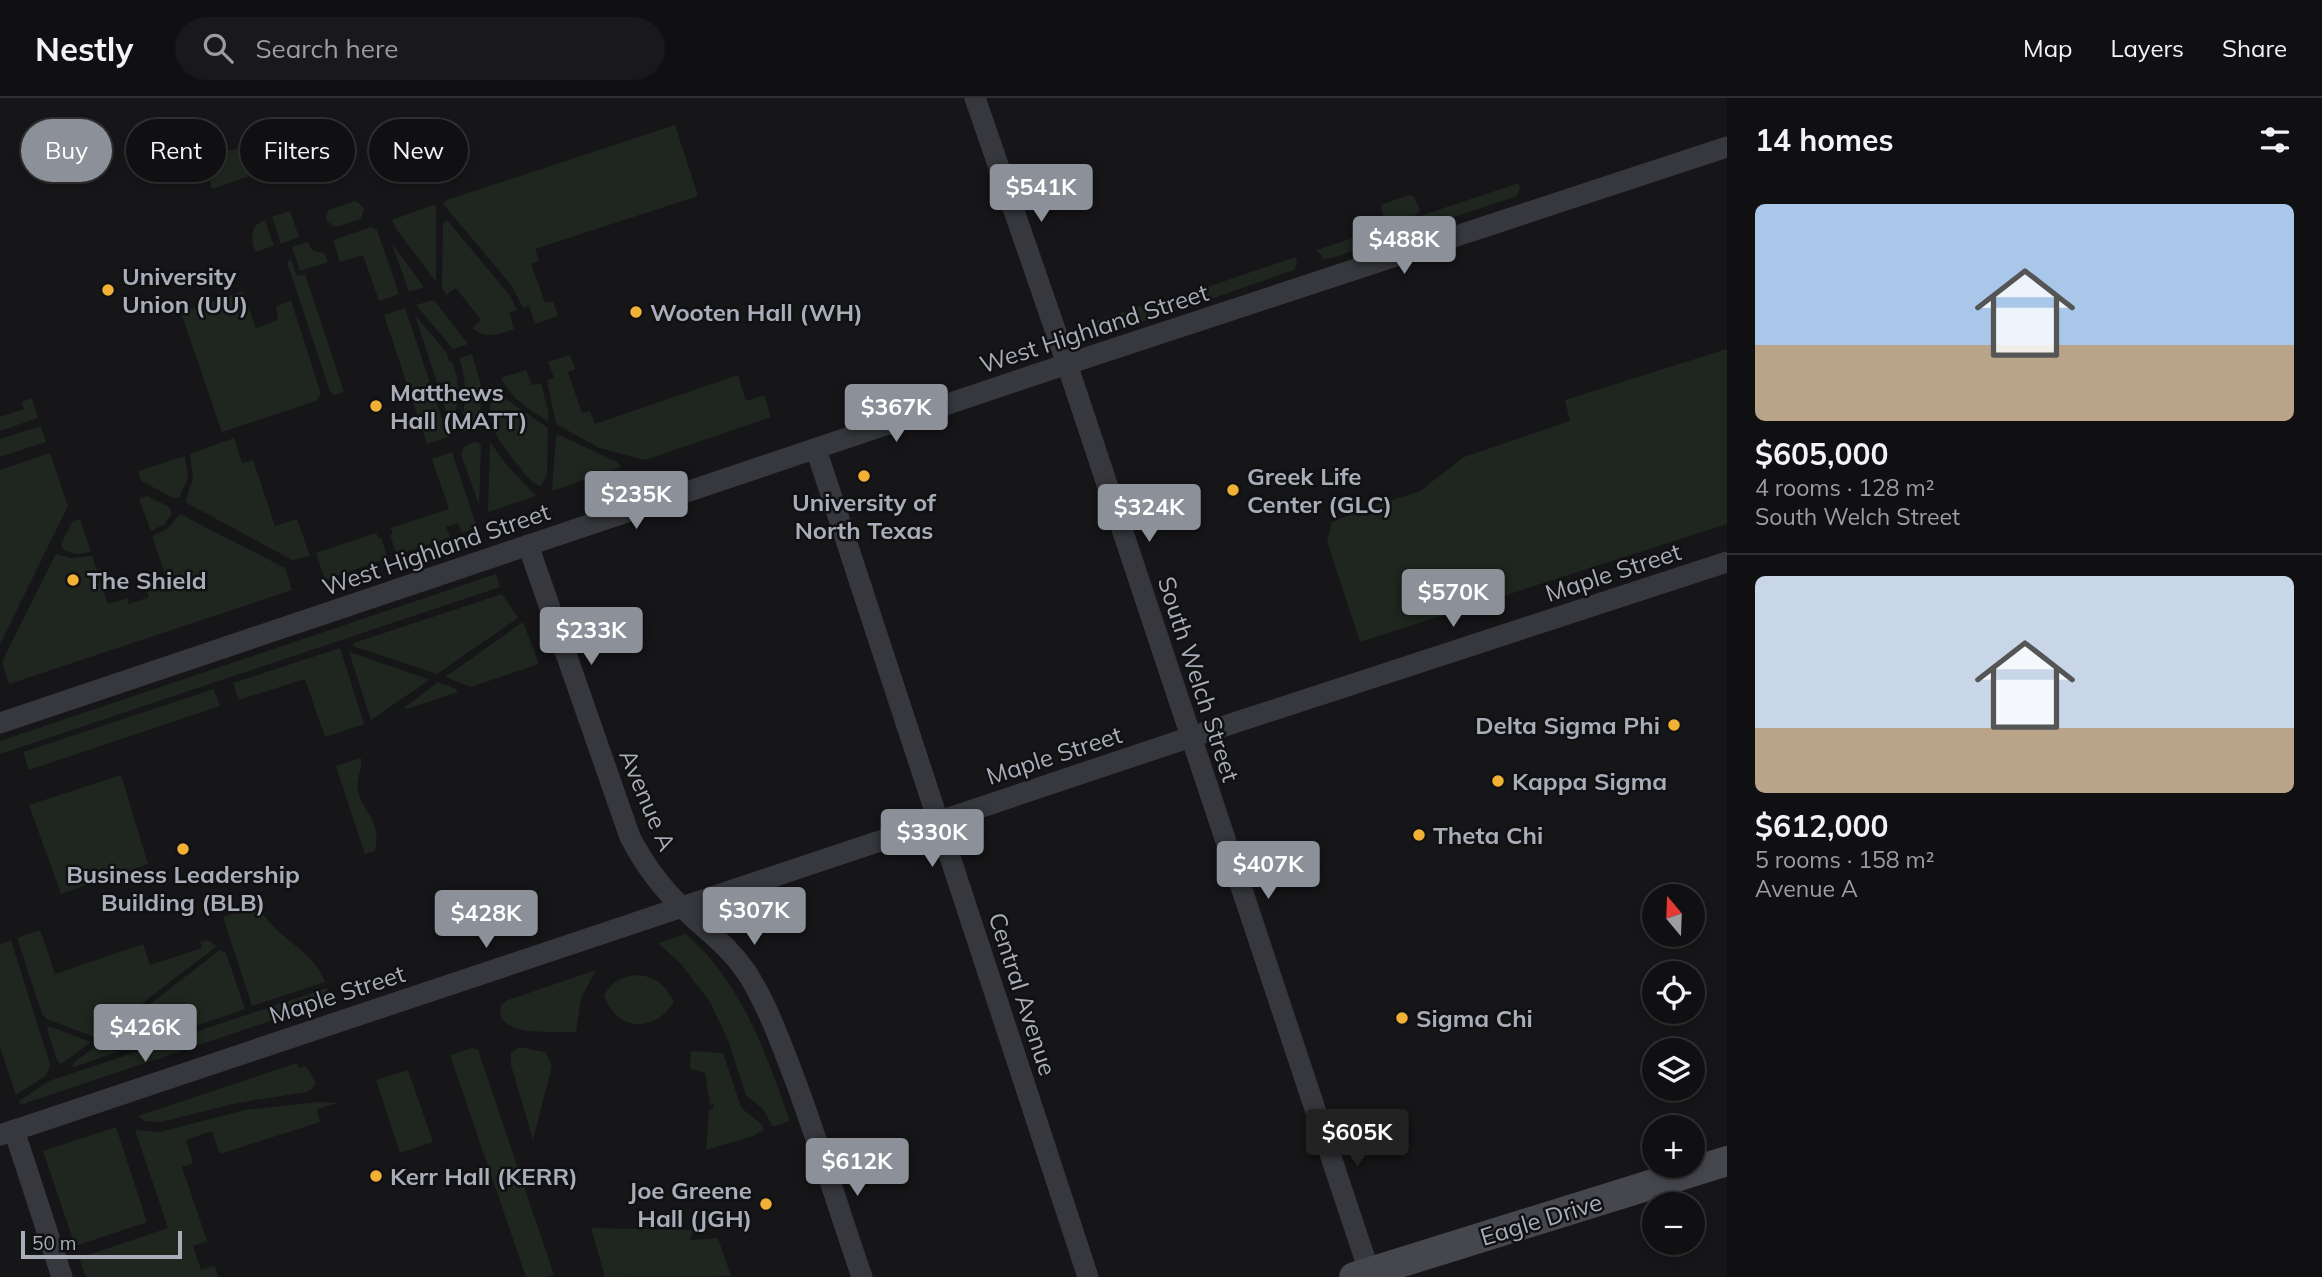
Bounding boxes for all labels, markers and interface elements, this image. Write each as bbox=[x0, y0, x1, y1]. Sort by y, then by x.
search box bbox=[175, 17, 665, 80]
text: Nestly bbox=[35, 28, 133, 69]
icon: search bbox=[199, 29, 237, 67]
text: Search here bbox=[255, 32, 398, 65]
text: Map bbox=[2023, 33, 2072, 63]
text: Layers bbox=[2110, 33, 2184, 63]
text: Share bbox=[2222, 33, 2287, 63]
chip: Buy bbox=[21, 119, 112, 182]
chip: Rent bbox=[126, 119, 226, 182]
chip: Filters bbox=[240, 119, 355, 182]
chip: New bbox=[369, 119, 468, 182]
text: 14 homes bbox=[1755, 121, 1894, 159]
icon: filters bbox=[2256, 121, 2294, 159]
pin: $541K bbox=[992, 164, 1090, 224]
text: $541K bbox=[1006, 172, 1076, 201]
pin: $488K bbox=[1355, 216, 1453, 276]
text: $488K bbox=[1369, 224, 1439, 253]
icon: home bbox=[1962, 250, 2088, 376]
place label: University Union (UU) bbox=[122, 261, 248, 319]
street label: West Highland Street bbox=[976, 277, 1212, 379]
marker: University Union (UU) bbox=[100, 282, 116, 298]
place label: Wooten Hall (WH) bbox=[650, 297, 863, 327]
marker: Wooten Hall (WH) bbox=[628, 304, 644, 320]
place label: Matthews Hall (MATT) bbox=[390, 377, 528, 435]
pin: $367K bbox=[847, 384, 945, 444]
text: $367K bbox=[861, 392, 931, 421]
marker: Matthews Hall (MATT) bbox=[368, 398, 384, 414]
text: $605,000 bbox=[1755, 435, 1888, 473]
place label: Greek Life Center (GLC) bbox=[1247, 461, 1392, 519]
marker: University of North Texas bbox=[856, 468, 872, 484]
pin: $235K bbox=[587, 472, 685, 531]
text: 4 rooms · 128 m² bbox=[1755, 473, 1935, 502]
text: $235K bbox=[601, 479, 671, 508]
marker: Greek Life Center (GLC) bbox=[1225, 482, 1241, 498]
pin: $324K bbox=[1100, 484, 1198, 544]
place label: University of North Texas bbox=[792, 487, 937, 545]
text: $324K bbox=[1114, 492, 1184, 521]
street label: West Highland Street bbox=[318, 496, 554, 602]
text: South Welch Street bbox=[1755, 502, 1960, 531]
street label: Maple Street bbox=[1541, 536, 1685, 608]
place label: The Shield bbox=[87, 565, 207, 595]
pin: $570K bbox=[1404, 570, 1502, 629]
marker: The Shield bbox=[65, 572, 81, 588]
street label: South Welch Street bbox=[1152, 573, 1246, 785]
text: $570K bbox=[1418, 577, 1488, 606]
pin: $233K bbox=[542, 608, 640, 667]
text: $233K bbox=[556, 615, 626, 644]
icon: home bbox=[1962, 622, 2088, 748]
place label: Delta Sigma Phi bbox=[1475, 710, 1660, 740]
marker: Delta Sigma Phi bbox=[1666, 717, 1682, 733]
street label: Maple Street bbox=[982, 719, 1126, 791]
street label: Avenue A bbox=[613, 745, 683, 856]
place label: Kappa Sigma bbox=[1512, 766, 1667, 796]
marker: Kappa Sigma bbox=[1490, 773, 1506, 789]
text: $612,000 bbox=[1755, 807, 1888, 845]
pin: $330K bbox=[883, 810, 981, 869]
text: $330K bbox=[897, 817, 967, 846]
place label: Theta Chi bbox=[1433, 820, 1543, 850]
marker: Theta Chi bbox=[1411, 827, 1427, 843]
marker: Business Leadership Building (BLB) bbox=[175, 841, 191, 857]
pin: $407K bbox=[1219, 842, 1317, 901]
text: 5 rooms · 158 m² bbox=[1755, 845, 1935, 874]
text: $407K bbox=[1233, 849, 1303, 878]
place label: Business Leadership Building (BLB) bbox=[66, 859, 300, 917]
text: Avenue A bbox=[1755, 874, 1858, 903]
north arrow bbox=[1642, 884, 1704, 947]
map controls bbox=[1642, 884, 1705, 1255]
pin: $307K bbox=[705, 888, 803, 947]
pin: $428K bbox=[437, 890, 535, 950]
text: $307K bbox=[719, 895, 789, 924]
text: $428K bbox=[451, 898, 521, 927]
street label: Central Avenue bbox=[983, 909, 1063, 1079]
street label: Maple Street bbox=[265, 958, 409, 1030]
button: locate bbox=[1642, 961, 1705, 1024]
place label: Sigma Chi bbox=[1416, 1003, 1533, 1033]
pin: $426K bbox=[96, 1004, 194, 1064]
marker: Sigma Chi bbox=[1394, 1010, 1410, 1026]
text: $426K bbox=[110, 1012, 180, 1041]
button: layers bbox=[1642, 1038, 1705, 1101]
pin: $605K bbox=[1308, 1110, 1406, 1169]
button: + bbox=[1642, 1115, 1705, 1178]
text: $605K bbox=[1322, 1117, 1392, 1146]
pin: $612K bbox=[808, 1138, 906, 1198]
text: $612K bbox=[822, 1146, 892, 1175]
place label: Kerr Hall (KERR) bbox=[390, 1161, 578, 1191]
marker: Kerr Hall (KERR) bbox=[368, 1168, 384, 1184]
place label: Joe Greene Hall (JGH) bbox=[628, 1175, 752, 1233]
street label: Eagle Drive bbox=[1476, 1186, 1606, 1252]
button: − bbox=[1642, 1192, 1705, 1255]
marker: Joe Greene Hall (JGH) bbox=[758, 1196, 774, 1212]
scale bar bbox=[21, 1228, 182, 1260]
text: 50 m bbox=[32, 1231, 76, 1255]

